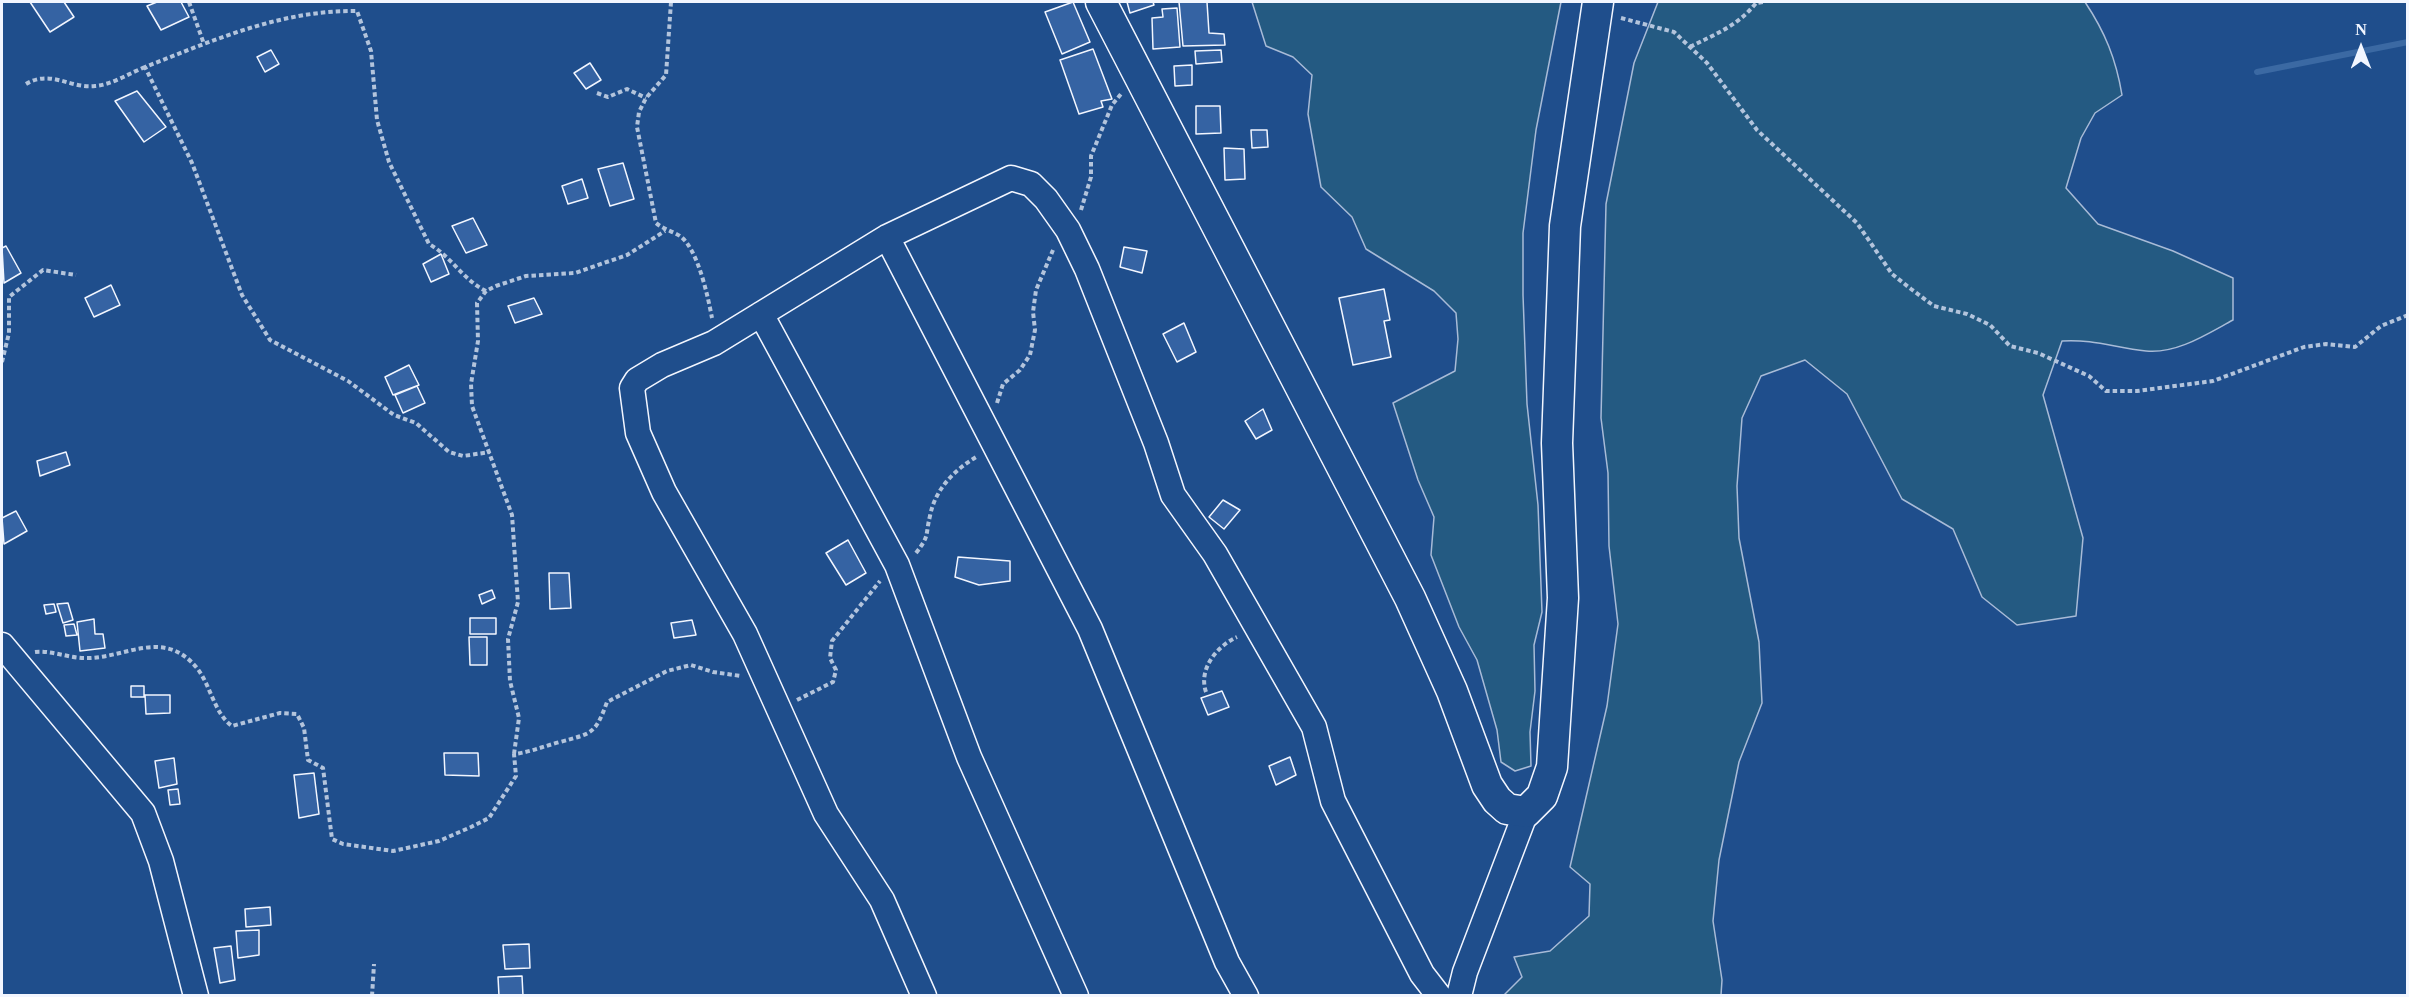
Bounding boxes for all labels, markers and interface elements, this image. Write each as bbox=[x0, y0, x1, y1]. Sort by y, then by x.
north arrow bbox=[2331, 18, 2391, 78]
text: N bbox=[2355, 21, 2367, 38]

